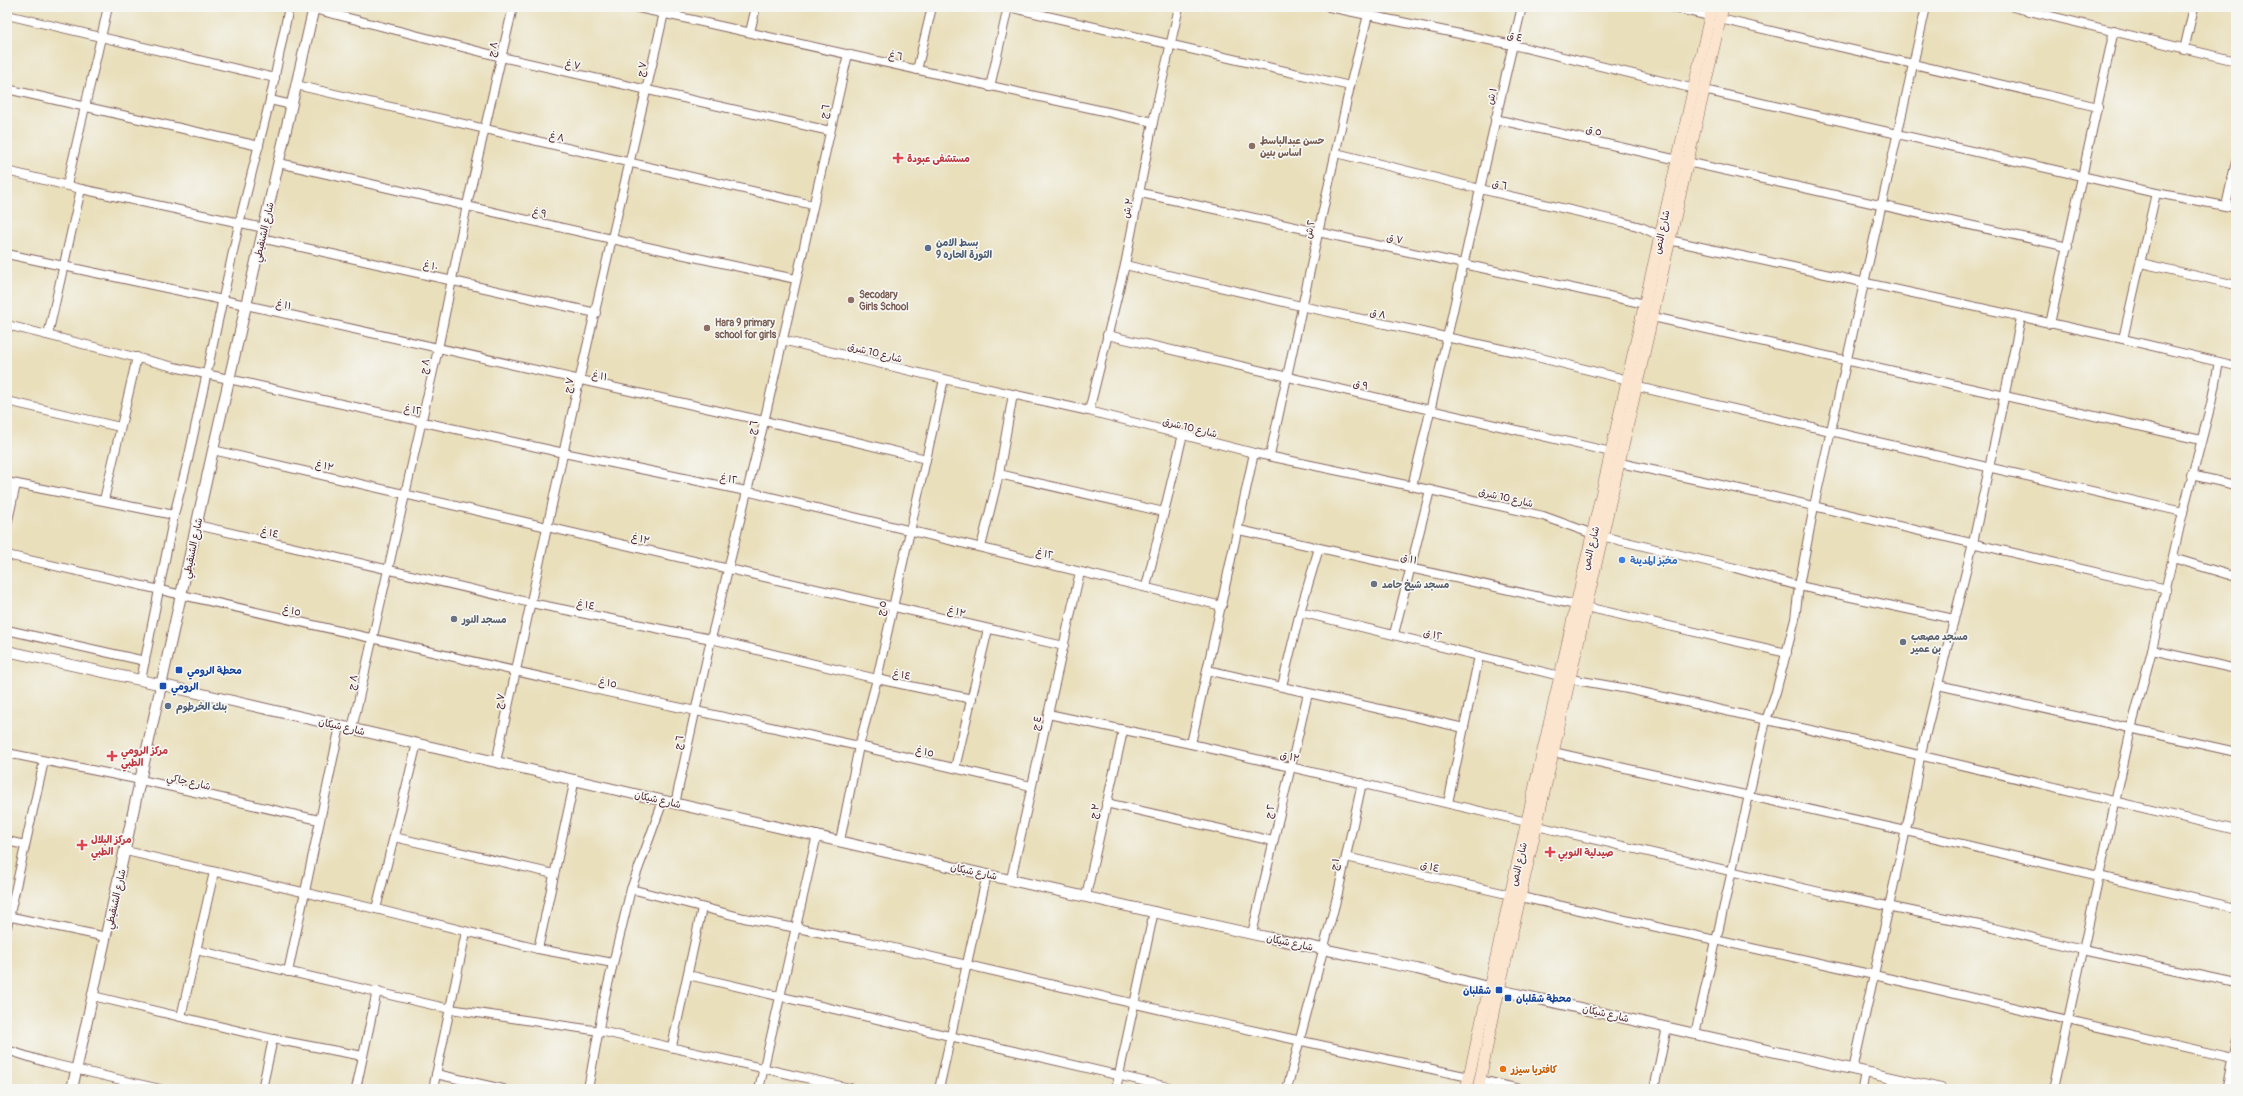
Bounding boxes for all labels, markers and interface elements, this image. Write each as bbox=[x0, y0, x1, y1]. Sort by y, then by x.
street label: ٤ ق bbox=[1506, 29, 1524, 45]
street label: ٨ ج bbox=[485, 40, 502, 58]
street label: ٦ غ bbox=[887, 49, 904, 64]
street label: ٧ غ bbox=[564, 57, 582, 74]
street label: ٧ ج bbox=[635, 60, 650, 78]
street label: ١ ش bbox=[1484, 87, 1500, 106]
street label: ٦ ج bbox=[818, 103, 833, 120]
street label: ٥ ق bbox=[1585, 123, 1603, 139]
street label: ٨ غ bbox=[548, 129, 566, 146]
place label: حسن عبدالباسط اساس بنين bbox=[1260, 135, 1325, 159]
marker: حسن عبدالباسط اساس بنين bbox=[1247, 141, 1257, 151]
marker: مستشفى عبودة bbox=[892, 152, 904, 164]
place label: مستشفى عبودة bbox=[907, 153, 970, 165]
street label: ٦ ق bbox=[1491, 177, 1509, 192]
street label: ٣ ش bbox=[1120, 197, 1136, 219]
street label: شارع الشنقيطي bbox=[251, 201, 280, 264]
street label: ٩ غ bbox=[531, 205, 548, 222]
street label: شارع النص bbox=[1651, 209, 1674, 256]
street label: ٢ ش bbox=[1302, 218, 1318, 240]
street label: ٧ ق bbox=[1385, 231, 1404, 247]
place label: بسط الامن الثورة الحاره 9 bbox=[936, 237, 992, 261]
marker: بسط الامن الثورة الحاره 9 bbox=[923, 243, 933, 253]
street label: ١٠ غ bbox=[422, 259, 439, 274]
place label: Secodary Girls School bbox=[859, 289, 909, 313]
marker: Secodary Girls School bbox=[846, 295, 856, 305]
street label: ١١ غ bbox=[275, 297, 293, 314]
street label: ٨ ق bbox=[1368, 306, 1387, 322]
place label: Hara 9 primary school for girls bbox=[715, 317, 777, 341]
marker: Hara 9 primary school for girls bbox=[702, 323, 712, 333]
street label: شارع 10 شرق bbox=[846, 340, 904, 367]
street label: ٨ ج bbox=[417, 357, 434, 375]
street label: ١١ غ bbox=[591, 368, 609, 384]
street label: ٧ ج bbox=[561, 376, 578, 394]
street label: ٩ ق bbox=[1352, 377, 1370, 393]
street label: ١٢ غ bbox=[403, 402, 423, 419]
street label: شارع 10 شرق bbox=[1161, 415, 1219, 442]
street label: ٦ ج bbox=[745, 419, 762, 436]
street label: ١٣ غ bbox=[314, 458, 335, 475]
street label: ١٢ غ bbox=[719, 471, 739, 488]
street label: شارع 10 شرق bbox=[1477, 486, 1535, 511]
street label: شارع الشنقيطي bbox=[181, 517, 208, 580]
street label: ١٤ غ bbox=[259, 525, 280, 542]
street label: شارع النص bbox=[1580, 525, 1603, 572]
street label: ١٣ غ bbox=[630, 531, 651, 548]
street label: ١٢ غ bbox=[1034, 546, 1055, 563]
street label: ١١ ق bbox=[1399, 551, 1418, 567]
marker: مخبز المدينة bbox=[1617, 555, 1627, 565]
place label: مخبز المدينة bbox=[1630, 555, 1678, 567]
marker: مسجد شيخ حامد bbox=[1369, 579, 1379, 589]
place label: مسجد شيخ حامد bbox=[1382, 579, 1450, 591]
street label: ١٤ غ bbox=[576, 597, 596, 614]
street label: ٥ ج bbox=[874, 600, 890, 617]
street label: ١٥ غ bbox=[281, 603, 302, 620]
street label: ١٣ غ bbox=[946, 604, 967, 621]
marker: مسجد النور bbox=[449, 614, 459, 624]
place label: مسجد النور bbox=[461, 614, 507, 627]
street label: ١٢ ق bbox=[1422, 627, 1443, 643]
place label: مسجد مصعب بن عمير bbox=[1910, 631, 1968, 655]
marker: مسجد مصعب بن عمير bbox=[1898, 637, 1908, 647]
marker: محطة الرومي bbox=[174, 665, 184, 675]
place label: محطة الرومي bbox=[187, 665, 242, 680]
street label: ١٤ غ bbox=[891, 667, 912, 684]
street label: ٨ ج bbox=[345, 673, 362, 691]
street label: ١٥ غ bbox=[597, 675, 618, 692]
marker: الرومي bbox=[158, 681, 168, 691]
place label: الرومي bbox=[171, 681, 199, 696]
street label: ٧ ج bbox=[492, 692, 509, 710]
marker: بنك الخرطوم bbox=[163, 701, 173, 711]
place label: بنك الخرطوم bbox=[176, 701, 227, 714]
street label: ٤ ج bbox=[1029, 715, 1045, 732]
street label: شارع شيكان bbox=[317, 716, 366, 739]
street label: ٦ ج bbox=[672, 734, 687, 751]
street label: ١٥ غ bbox=[914, 744, 935, 761]
place label: مركز الرومي الطبي bbox=[121, 745, 168, 772]
street label: ١٣ ق bbox=[1279, 749, 1301, 765]
marker: مركز الرومي الطبي bbox=[106, 750, 118, 762]
street label: شارع جاكي bbox=[165, 771, 212, 796]
street label: شارع شيكان bbox=[633, 789, 682, 812]
street label: ٣ ج bbox=[1088, 803, 1103, 820]
street label: ٢ ج bbox=[1262, 803, 1278, 820]
place label: مركز البلال الطبي bbox=[91, 834, 132, 861]
marker: مركز البلال الطبي bbox=[76, 839, 88, 851]
street label: شارع النص bbox=[1508, 841, 1531, 888]
marker: صيدلية النوبي bbox=[1545, 847, 1555, 857]
place label: صيدلية النوبي bbox=[1558, 847, 1614, 862]
street label: ١ ج bbox=[1328, 857, 1343, 872]
street label: ١٤ ق bbox=[1419, 859, 1441, 875]
street label: شارع شيكان bbox=[949, 861, 998, 884]
street label: شارع الشنقيطي bbox=[103, 868, 132, 931]
street label: شارع شيكان bbox=[1265, 932, 1314, 955]
place label: شقلبان bbox=[1463, 985, 1491, 997]
marker: شقلبان bbox=[1494, 985, 1504, 995]
marker: محطة شقلبان bbox=[1503, 993, 1513, 1003]
place label: محطة شقلبان bbox=[1516, 993, 1572, 1005]
street label: شارع شيكان bbox=[1581, 1003, 1630, 1026]
marker: كافتريا سيزر bbox=[1498, 1064, 1508, 1074]
place label: كافتريا سيزر bbox=[1510, 1064, 1558, 1076]

